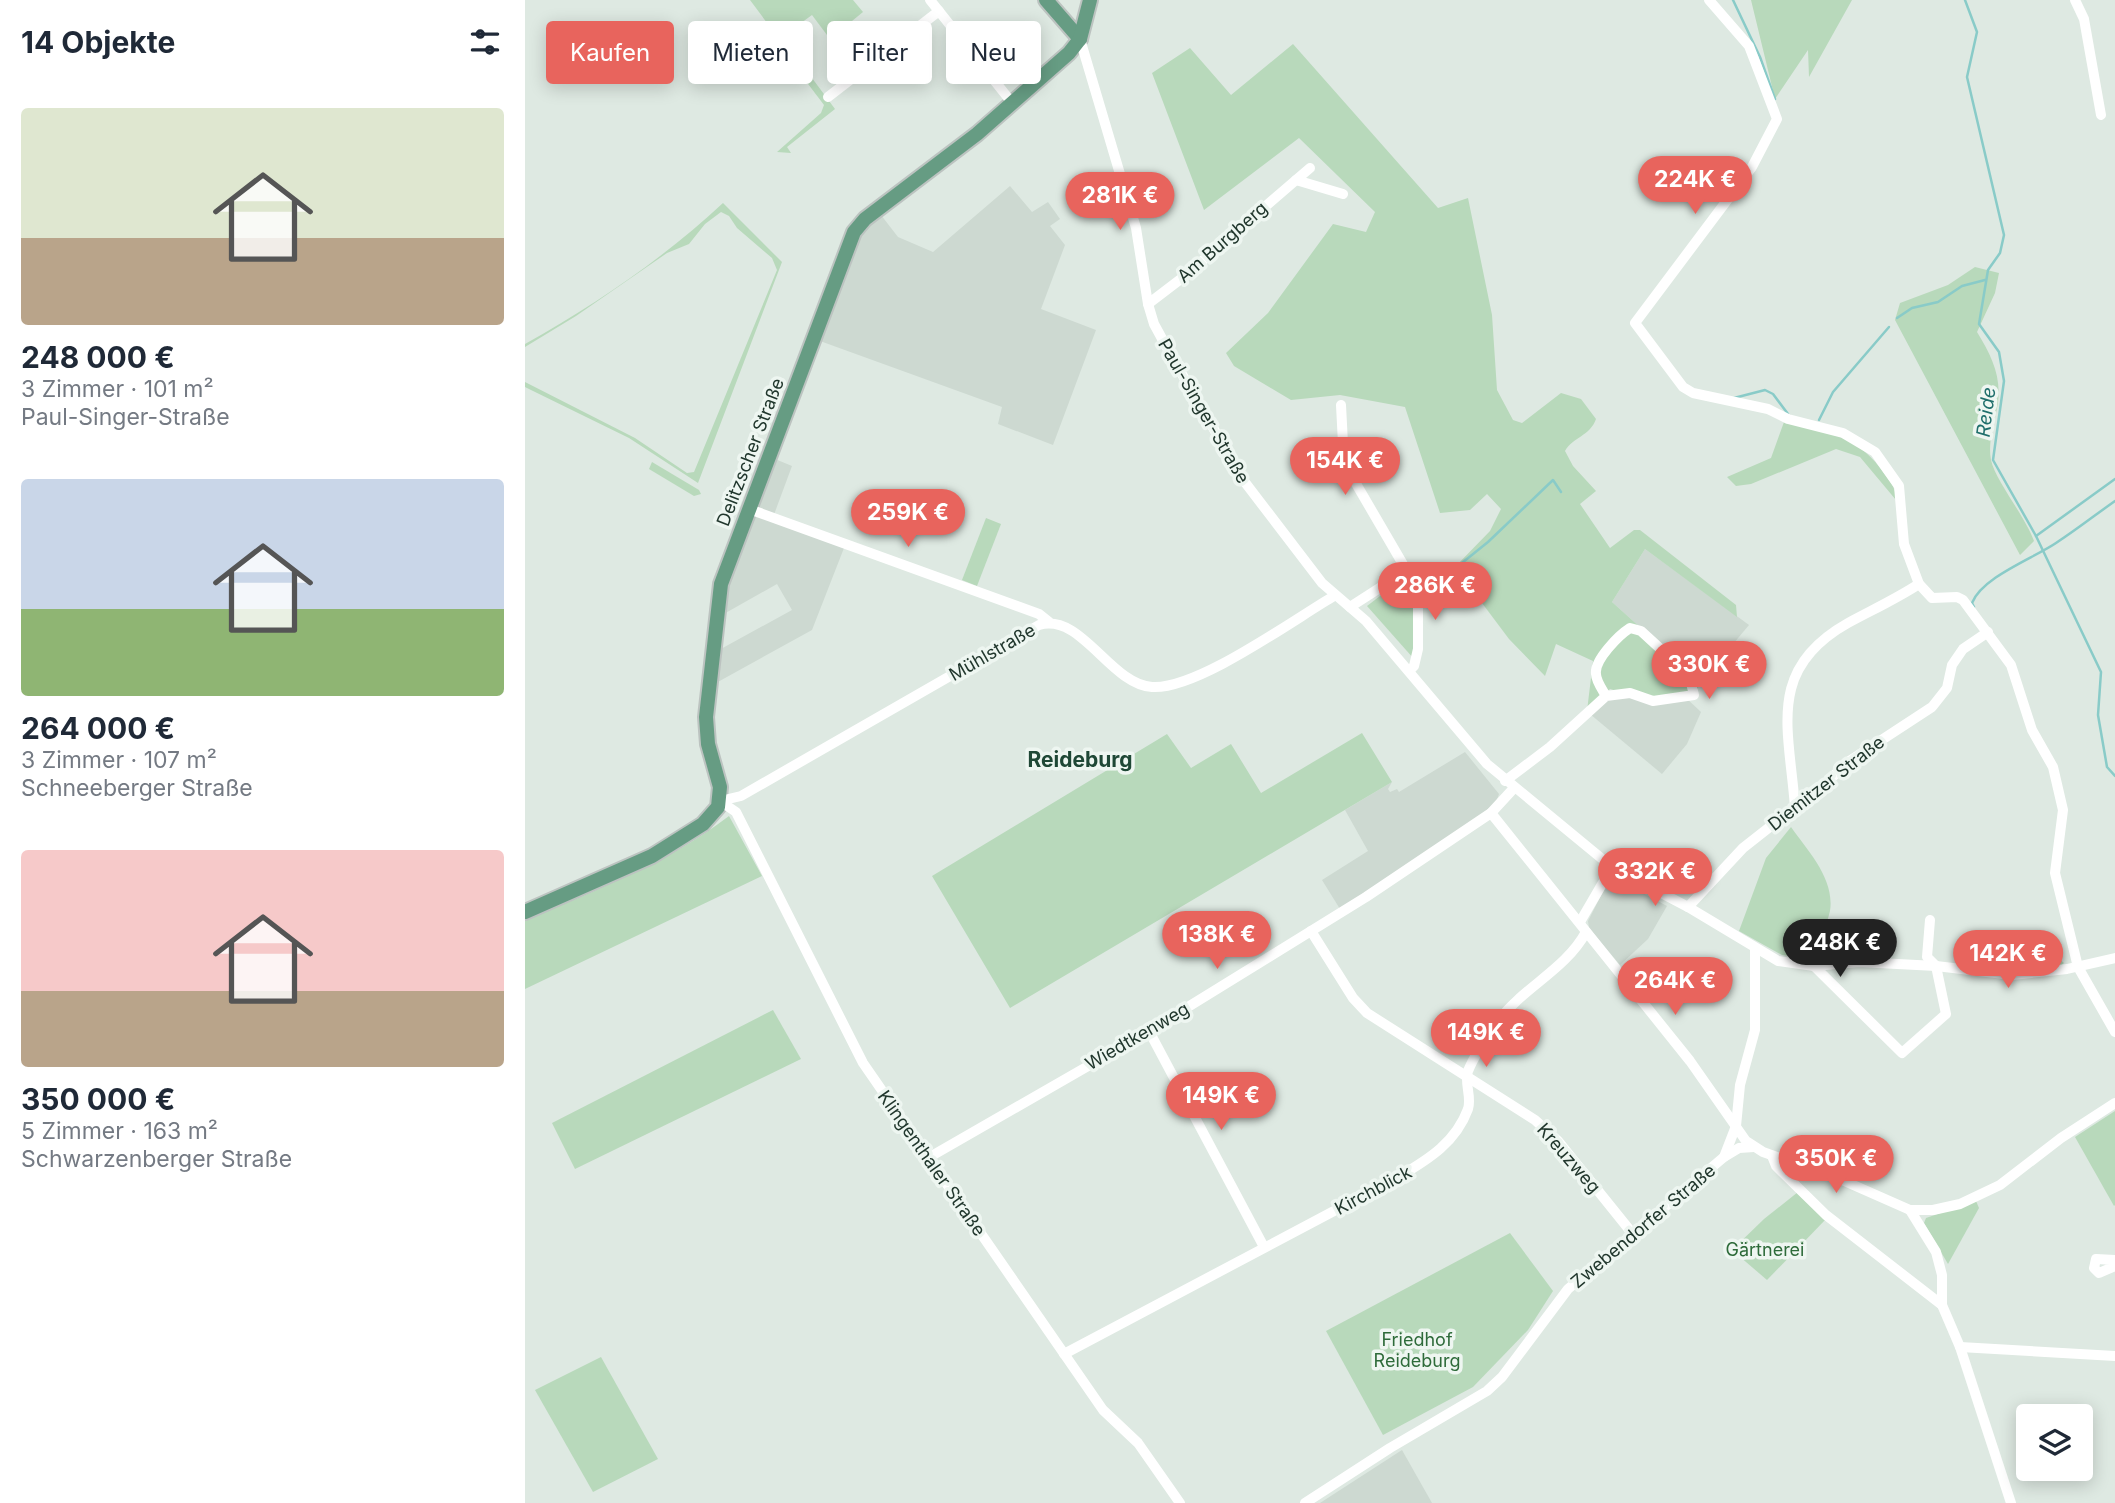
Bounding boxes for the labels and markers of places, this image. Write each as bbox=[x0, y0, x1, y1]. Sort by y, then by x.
pin: 224K € bbox=[1638, 156, 1752, 216]
pin: 281K € bbox=[1063, 173, 1177, 232]
pin: 154K € bbox=[1288, 438, 1402, 497]
pin: 259K € bbox=[851, 490, 965, 549]
pin: 286K € bbox=[1378, 562, 1492, 622]
pin: 330K € bbox=[1652, 642, 1766, 701]
pin: 332K € bbox=[1598, 848, 1712, 908]
pin: 138K € bbox=[1160, 912, 1274, 971]
pin: 248K € bbox=[1783, 920, 1897, 979]
pin: 142K € bbox=[1951, 930, 2065, 990]
pin: 264K € bbox=[1618, 958, 1732, 1017]
pin: 149K € bbox=[1429, 1010, 1543, 1069]
pin: 149K € bbox=[1164, 1072, 1278, 1132]
pin: 350K € bbox=[1779, 1136, 1893, 1195]

